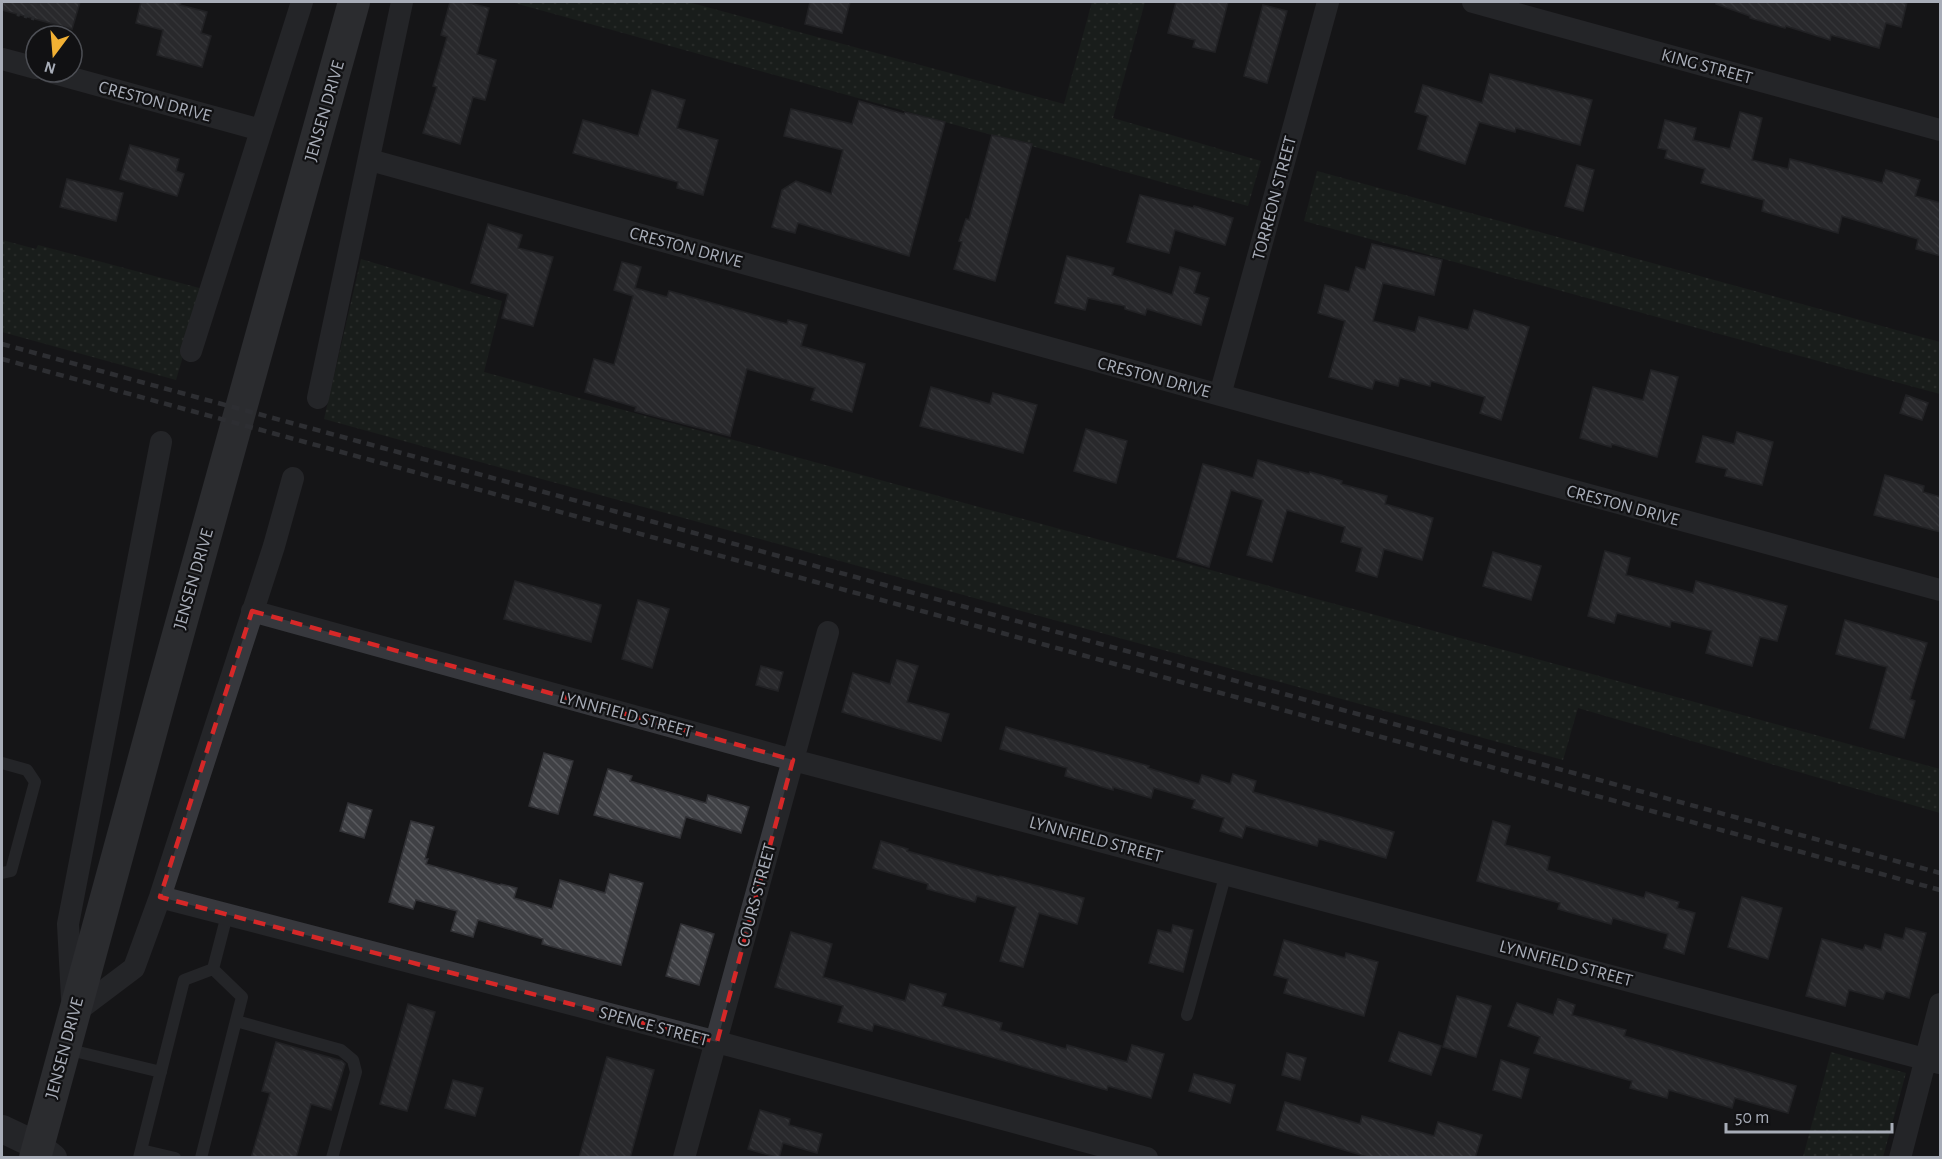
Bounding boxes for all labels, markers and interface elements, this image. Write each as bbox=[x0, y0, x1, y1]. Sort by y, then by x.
north arrow bbox=[24, 24, 84, 84]
street label: KING STREET bbox=[1659, 46, 1754, 88]
text: N bbox=[43, 58, 58, 77]
street label: JENSEN DRIVE bbox=[302, 59, 348, 164]
street label: CRESTON DRIVE bbox=[96, 78, 213, 126]
street label: TORREON STREET bbox=[1250, 134, 1300, 262]
street label: CRESTON DRIVE bbox=[627, 224, 744, 272]
street label: CRESTON DRIVE bbox=[1095, 354, 1212, 402]
street label: CRESTON DRIVE bbox=[1564, 482, 1681, 530]
street label: JENSEN DRIVE bbox=[171, 527, 217, 632]
street label: LYNNFIELD STREET bbox=[557, 689, 695, 741]
street label: LYNNFIELD STREET bbox=[1027, 814, 1165, 866]
street label: COURS STREET bbox=[734, 841, 780, 949]
street label: LYNNFIELD STREET bbox=[1497, 938, 1635, 990]
street label: JENSEN DRIVE bbox=[43, 995, 87, 1101]
street label: SPENCE STREET bbox=[597, 1004, 711, 1050]
scale bar bbox=[1726, 1096, 1892, 1134]
text: 50 m bbox=[1735, 1109, 1769, 1127]

